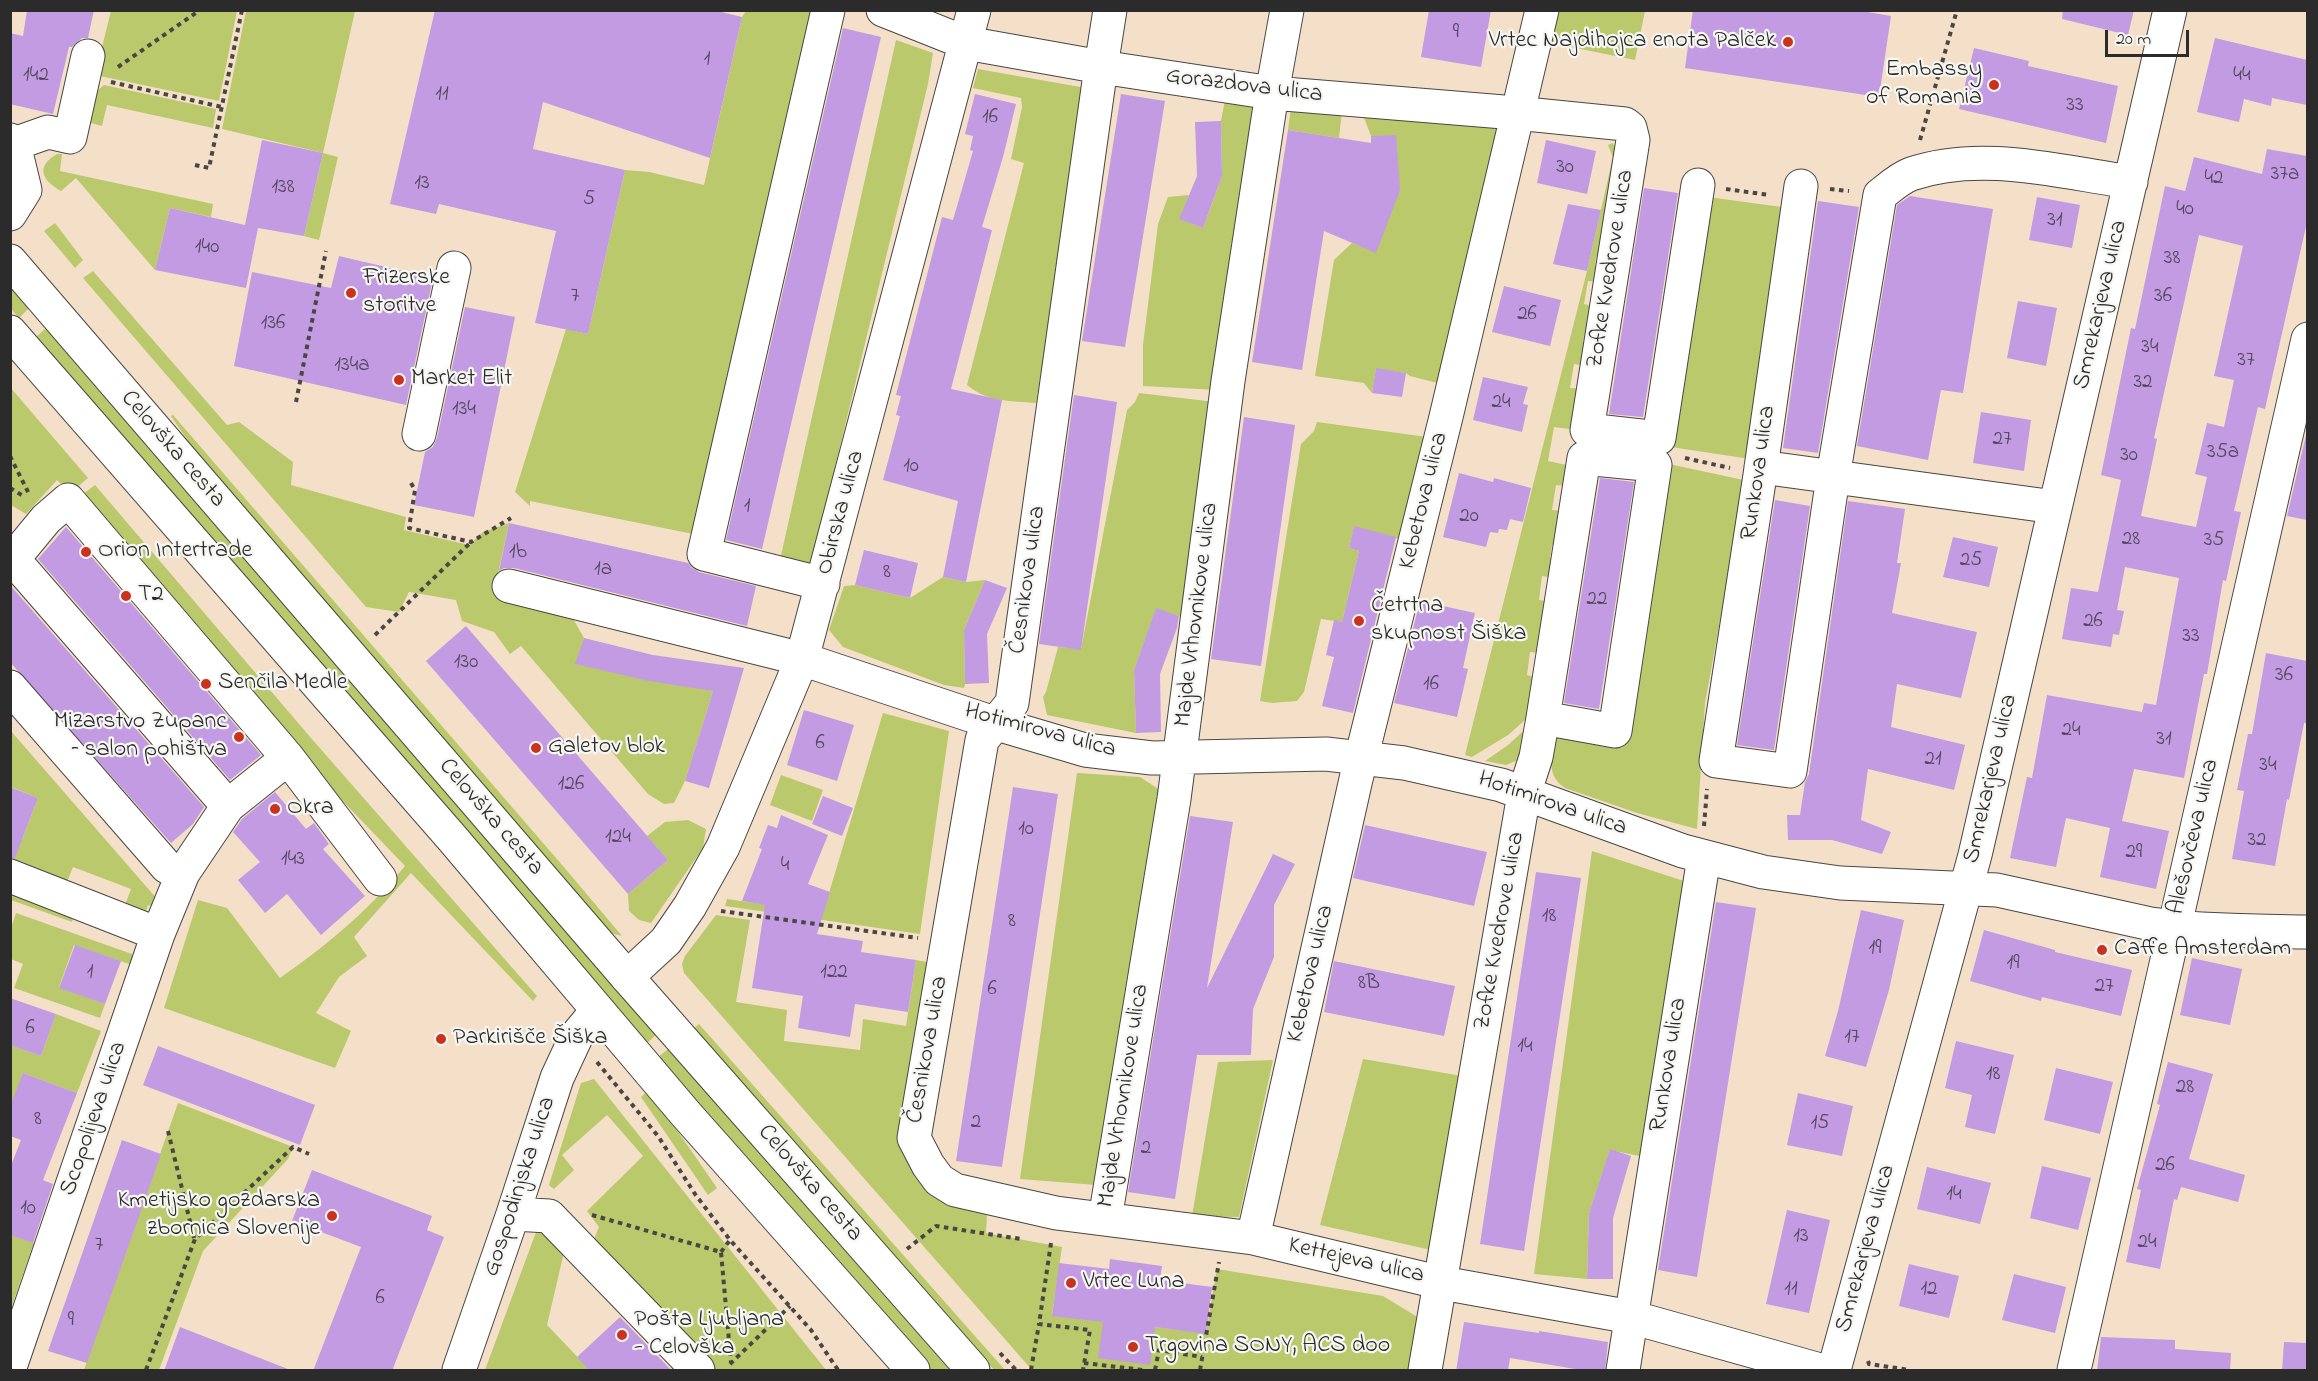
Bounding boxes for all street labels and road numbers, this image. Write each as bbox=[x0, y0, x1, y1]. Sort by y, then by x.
street label: Gorazdova ulica bbox=[1164, 63, 1324, 111]
street label: Zofke Kvedrove ulica bbox=[1582, 168, 1642, 370]
street label: Smrekarjeva ulica bbox=[2069, 218, 2135, 392]
street label: Celovška cesta bbox=[113, 385, 231, 515]
street label: Runkova ulica bbox=[1736, 404, 1784, 542]
street label: Kebetova ulica bbox=[1394, 429, 1456, 573]
street label: Obirska ulica bbox=[812, 448, 872, 578]
street label: Majde Vrhovnikove ulica bbox=[1170, 501, 1226, 729]
street label: Česnikova ulica bbox=[1004, 504, 1054, 656]
street label: Smrekarjeva ulica bbox=[1959, 692, 2025, 866]
street label: Hotimirova ulica bbox=[961, 698, 1119, 766]
street label: Celovška cesta bbox=[431, 753, 549, 883]
street label: Alešovčeva ulica bbox=[2163, 756, 2227, 918]
street label: Hotimirova ulica bbox=[1474, 766, 1630, 844]
street label: Zofke Kvedrove ulica bbox=[1469, 830, 1533, 1032]
street label: Kebetova ulica bbox=[1282, 902, 1342, 1046]
street label: Česnikova ulica bbox=[902, 974, 956, 1126]
street label: Majde Vrhovnikove ulica bbox=[1093, 982, 1157, 1210]
street label: Runkova ulica bbox=[1645, 996, 1695, 1134]
street label: Scopolijeva ulica bbox=[55, 1038, 135, 1200]
street label: Gospodinjska ulica bbox=[478, 1094, 564, 1280]
street label: Celovška cesta bbox=[750, 1119, 868, 1249]
street label: Smrekarjeva ulica bbox=[1831, 1162, 1903, 1336]
street label: Kettejeva ulica bbox=[1285, 1232, 1427, 1292]

